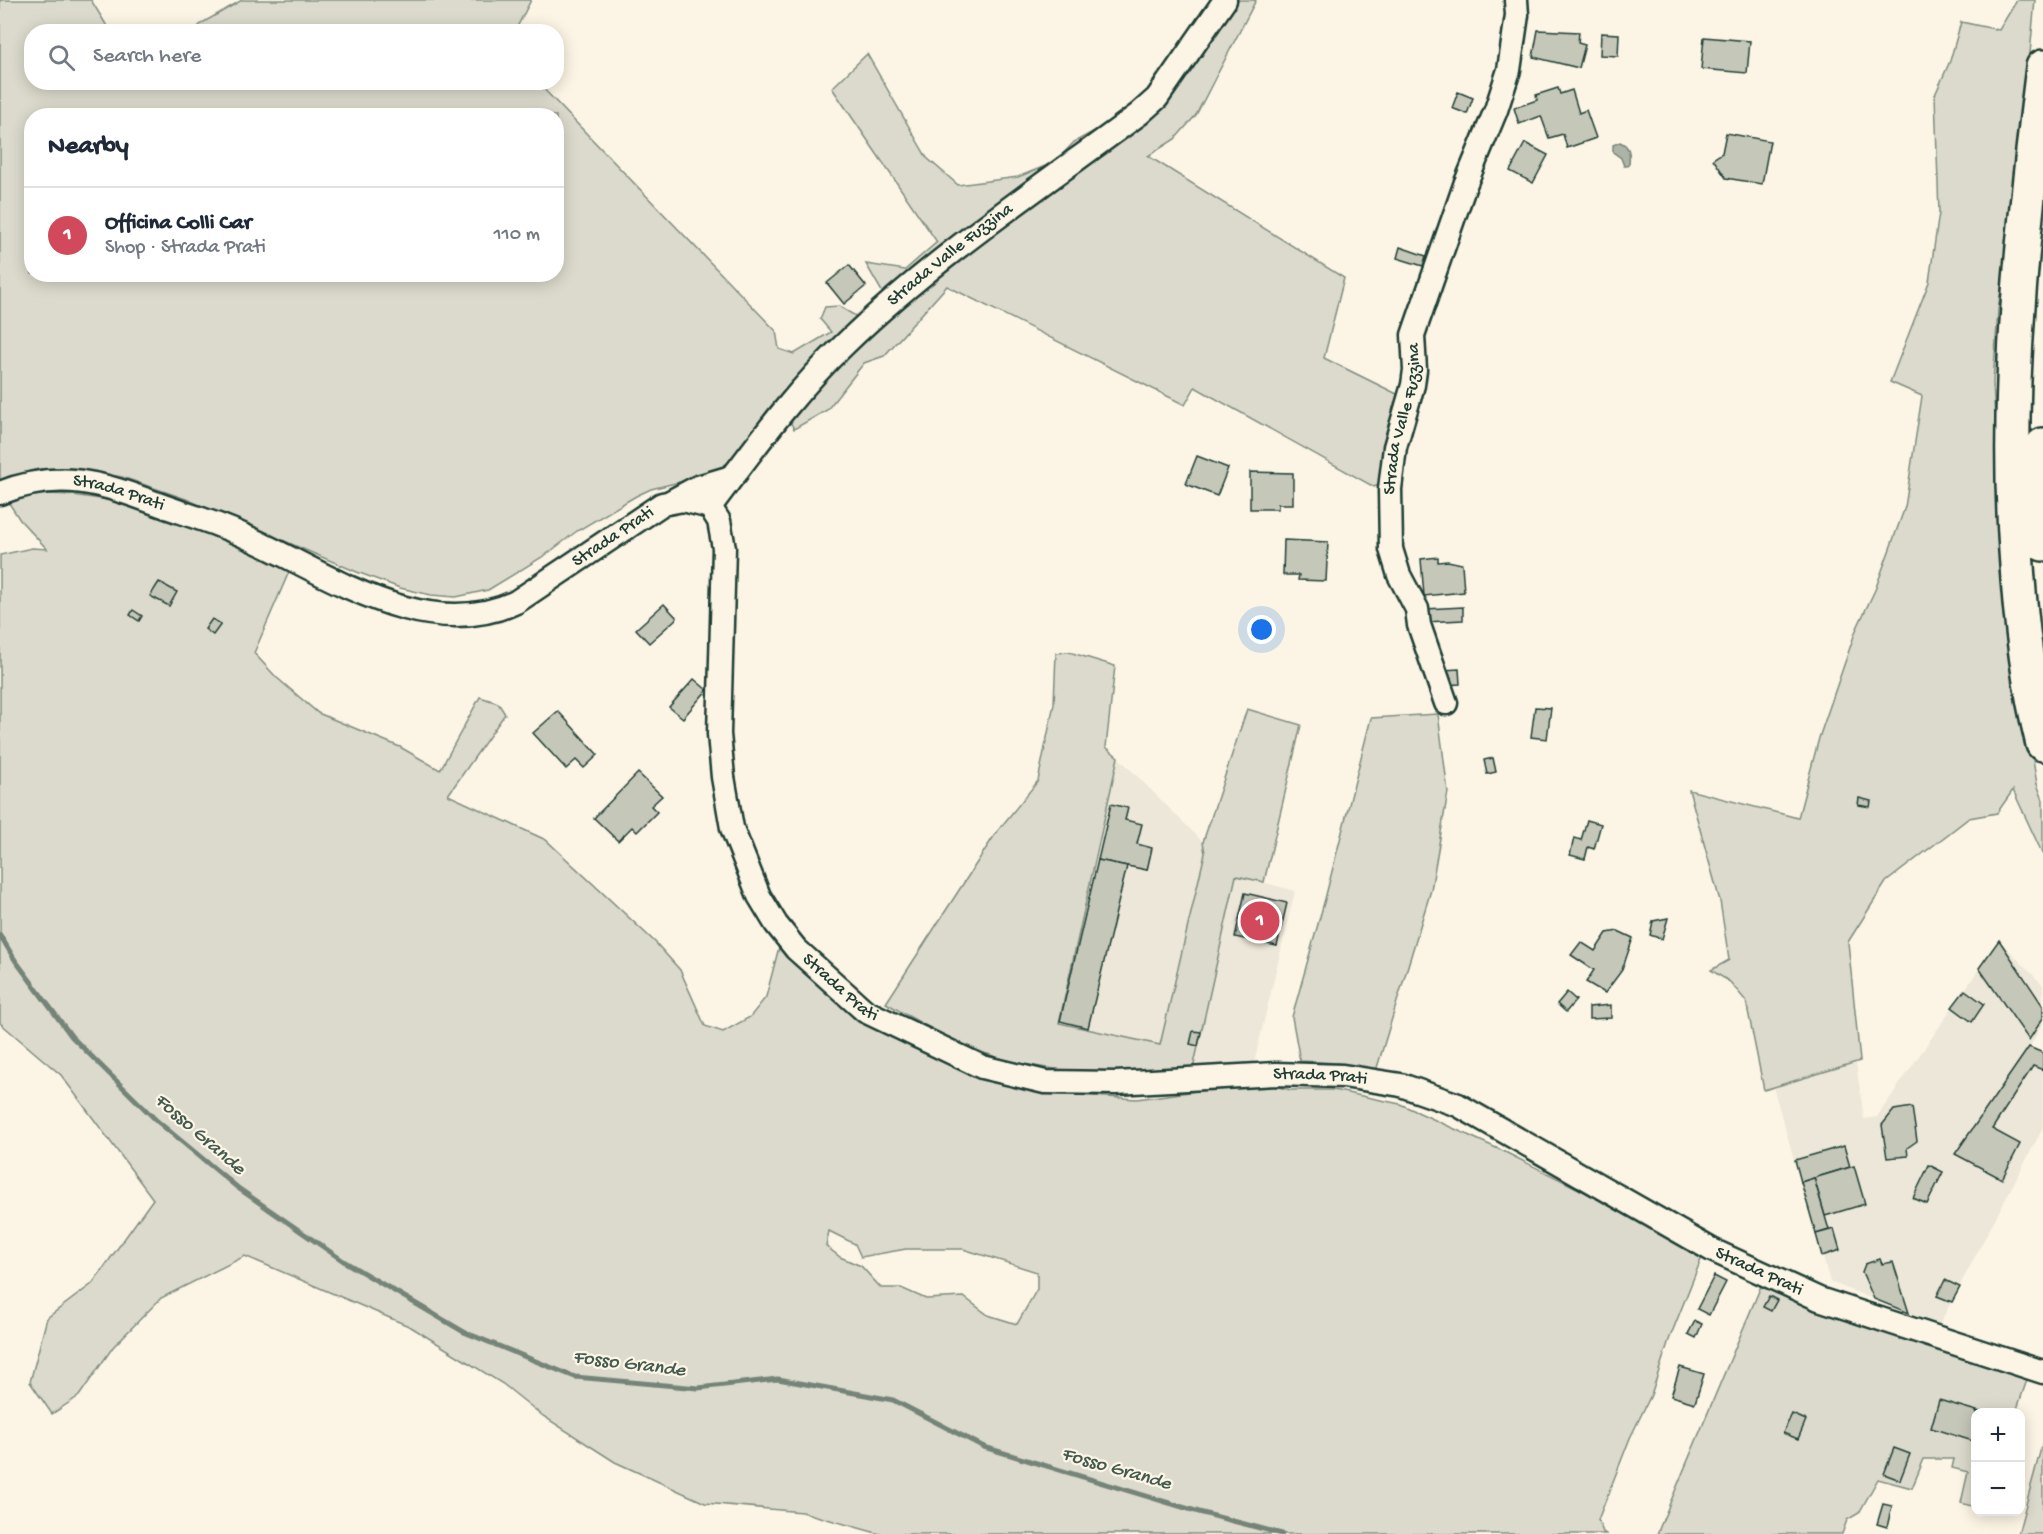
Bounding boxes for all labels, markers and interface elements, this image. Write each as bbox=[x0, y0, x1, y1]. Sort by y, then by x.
search box bbox=[24, 24, 564, 90]
icon: search bbox=[45, 41, 78, 74]
text: Search here bbox=[93, 44, 201, 70]
text: Nearby bbox=[48, 132, 129, 163]
street label: Strada Valle Fuzzina bbox=[883, 198, 1018, 311]
text: Officina Colli Car bbox=[105, 211, 252, 237]
text: 1 bbox=[63, 224, 72, 247]
text: 110 m bbox=[494, 224, 540, 247]
text: Shop · Strada Prati bbox=[105, 237, 266, 260]
street label: Strada Valle Fuzzina bbox=[1379, 342, 1426, 495]
street label: Strada Prati bbox=[72, 470, 168, 516]
street label: Strada Prati bbox=[568, 502, 658, 572]
your location bbox=[1247, 615, 1276, 644]
pin: 1 bbox=[1240, 898, 1280, 944]
street label: Strada Prati bbox=[798, 949, 882, 1026]
street label: Strada Prati bbox=[1273, 1063, 1369, 1090]
water label: Fosso Grande bbox=[149, 1089, 250, 1181]
street label: Strada Prati bbox=[1712, 1242, 1806, 1301]
water label: Fosso Grande bbox=[572, 1347, 687, 1383]
map controls bbox=[1971, 1408, 2025, 1516]
button: + bbox=[1971, 1408, 2025, 1462]
water label: Fosso Grande bbox=[1059, 1443, 1174, 1497]
button: − bbox=[1971, 1462, 2025, 1516]

